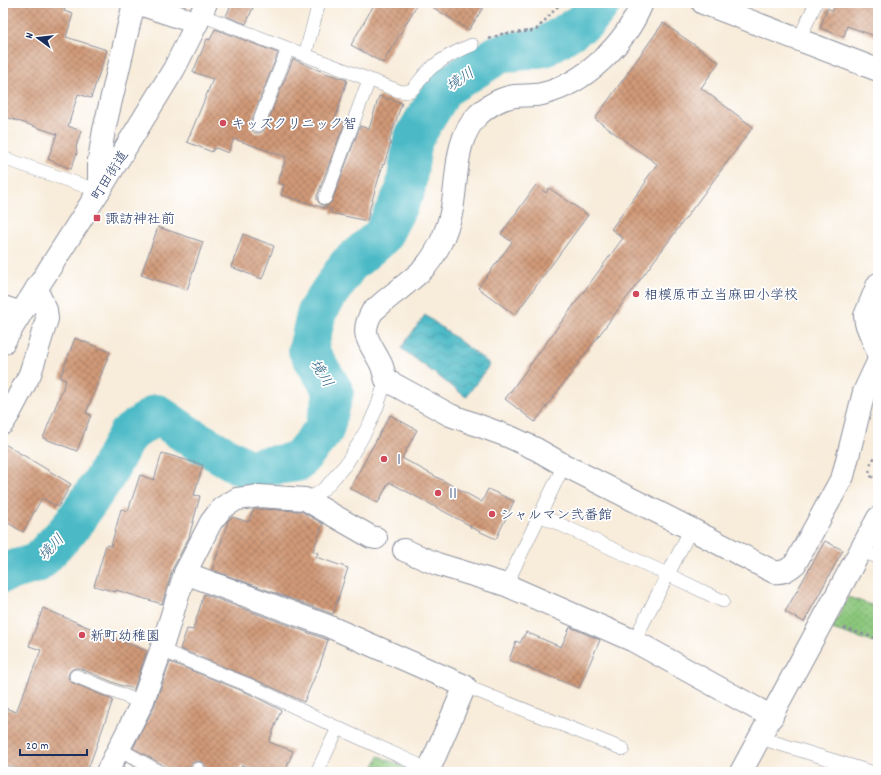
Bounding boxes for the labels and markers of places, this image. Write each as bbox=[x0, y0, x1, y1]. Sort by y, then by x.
place label: キッズクリニック智 bbox=[231, 115, 357, 135]
marker: キッズクリニック智 bbox=[218, 118, 228, 128]
place label: 諏訪神社前 bbox=[105, 210, 175, 230]
marker: 諏訪神社前 bbox=[92, 213, 102, 223]
place label: 相模原市立当麻田小学校 bbox=[644, 286, 798, 306]
marker: 相模原市立当麻田小学校 bbox=[631, 289, 641, 299]
place label: Ⅰ bbox=[392, 451, 406, 471]
marker: Ⅰ bbox=[379, 454, 389, 464]
place label: Ⅱ bbox=[446, 485, 460, 505]
marker: Ⅱ bbox=[433, 488, 443, 498]
place label: シャルマン弐番館 bbox=[500, 506, 612, 526]
marker: シャルマン弐番館 bbox=[487, 509, 497, 519]
place label: 新町幼稚園 bbox=[90, 627, 160, 647]
marker: 新町幼稚園 bbox=[77, 630, 87, 640]

